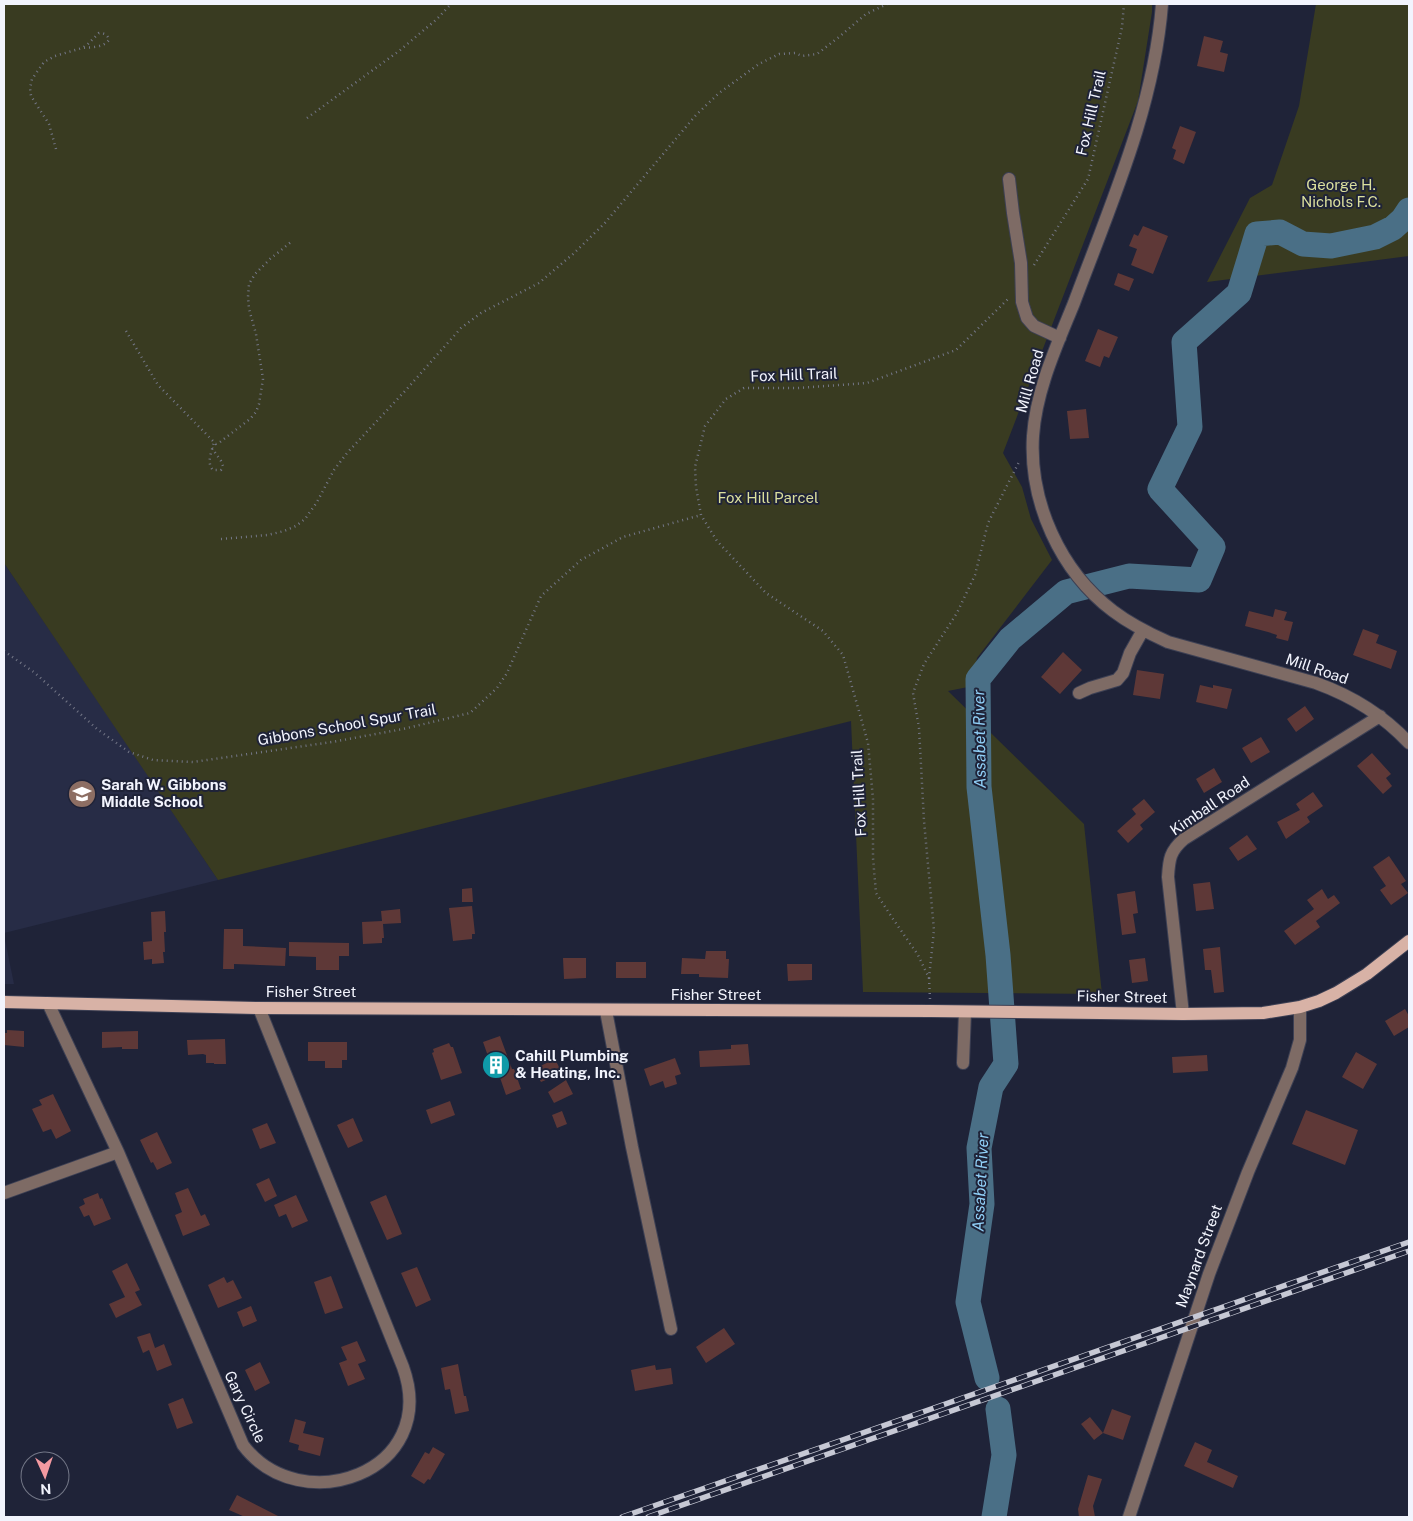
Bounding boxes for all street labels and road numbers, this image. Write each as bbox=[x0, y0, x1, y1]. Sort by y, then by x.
street label: Fox Hill Trail bbox=[1072, 68, 1109, 157]
street label: Mill Road bbox=[1012, 347, 1047, 415]
street label: Fox Hill Trail bbox=[750, 364, 838, 385]
street label: Mill Road bbox=[1284, 650, 1351, 687]
street label: Gibbons School Spur Trail bbox=[256, 700, 437, 749]
street label: Fox Hill Trail bbox=[848, 749, 869, 837]
street label: Kimball Road bbox=[1167, 773, 1253, 838]
street label: Fisher Street bbox=[266, 983, 357, 1000]
street label: Fisher Street bbox=[671, 986, 762, 1003]
street label: Fisher Street bbox=[1077, 987, 1168, 1006]
street label: Maynard Street bbox=[1172, 1202, 1225, 1310]
street label: Gary Circle bbox=[221, 1368, 270, 1446]

